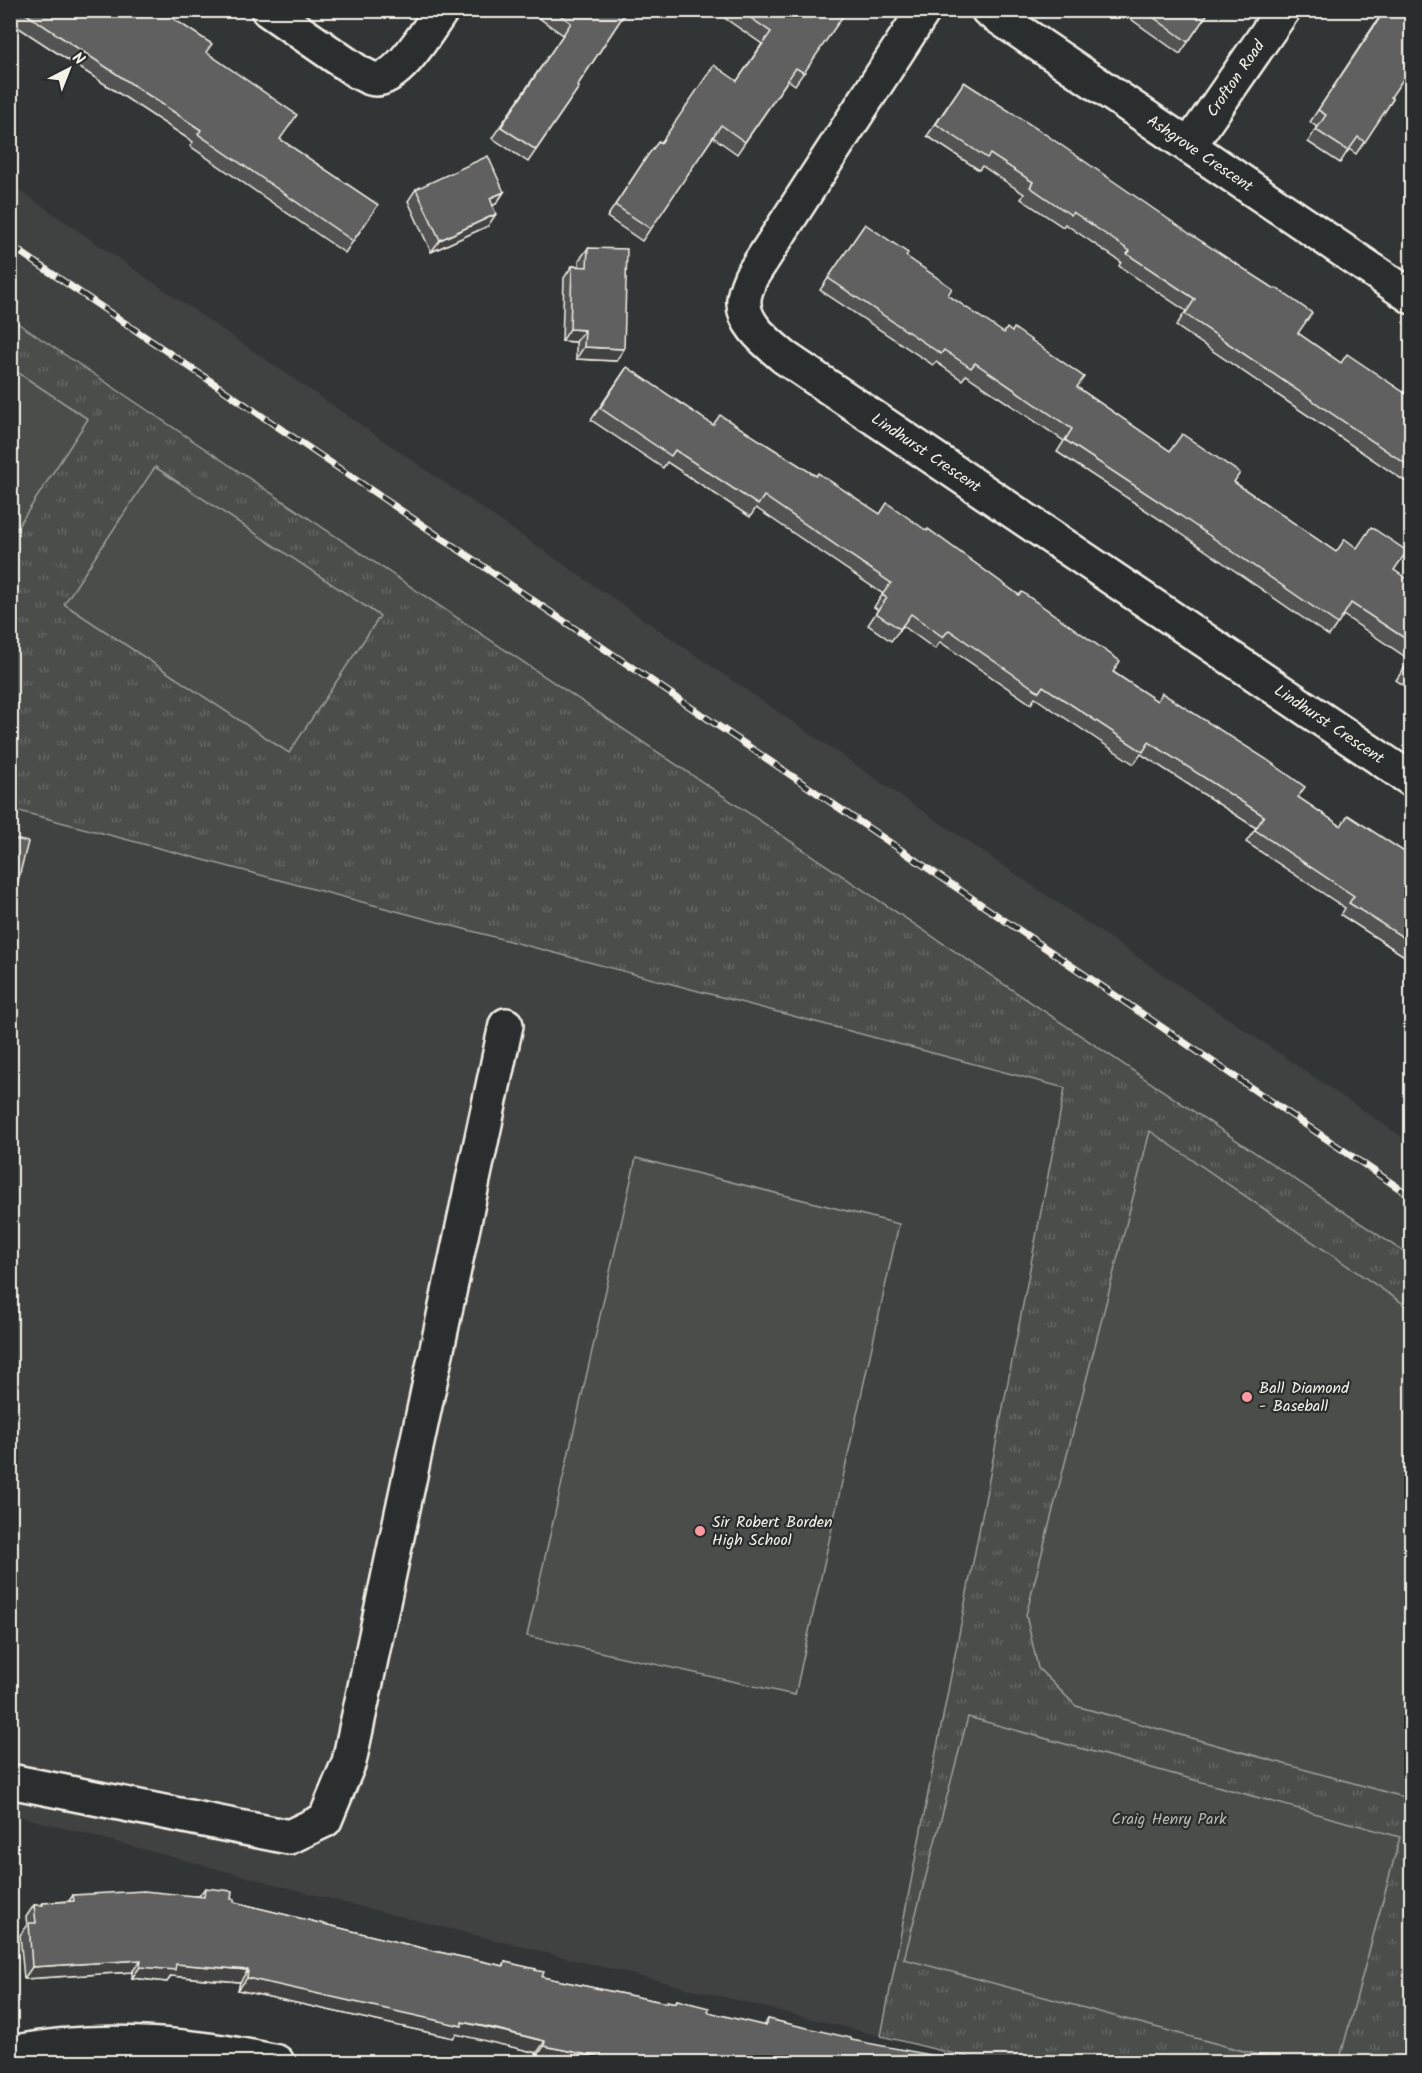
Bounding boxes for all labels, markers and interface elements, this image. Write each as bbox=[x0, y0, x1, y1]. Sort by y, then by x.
street label: Crofton Road bbox=[1200, 34, 1272, 122]
north arrow bbox=[39, 39, 99, 99]
text: N bbox=[66, 46, 90, 72]
street label: Ashgrove Crescent bbox=[1142, 108, 1259, 199]
street label: Lindhurst Crescent bbox=[866, 407, 987, 499]
street label: Lindhurst Crescent bbox=[1269, 678, 1390, 771]
place label: Ball Diamond - Baseball bbox=[1259, 1376, 1350, 1419]
marker: Ball Diamond - Baseball bbox=[1240, 1390, 1254, 1404]
place label: Sir Robert Borden High School bbox=[712, 1510, 833, 1553]
marker: Sir Robert Borden High School bbox=[693, 1524, 707, 1538]
park label: Craig Henry Park bbox=[1112, 1807, 1227, 1832]

